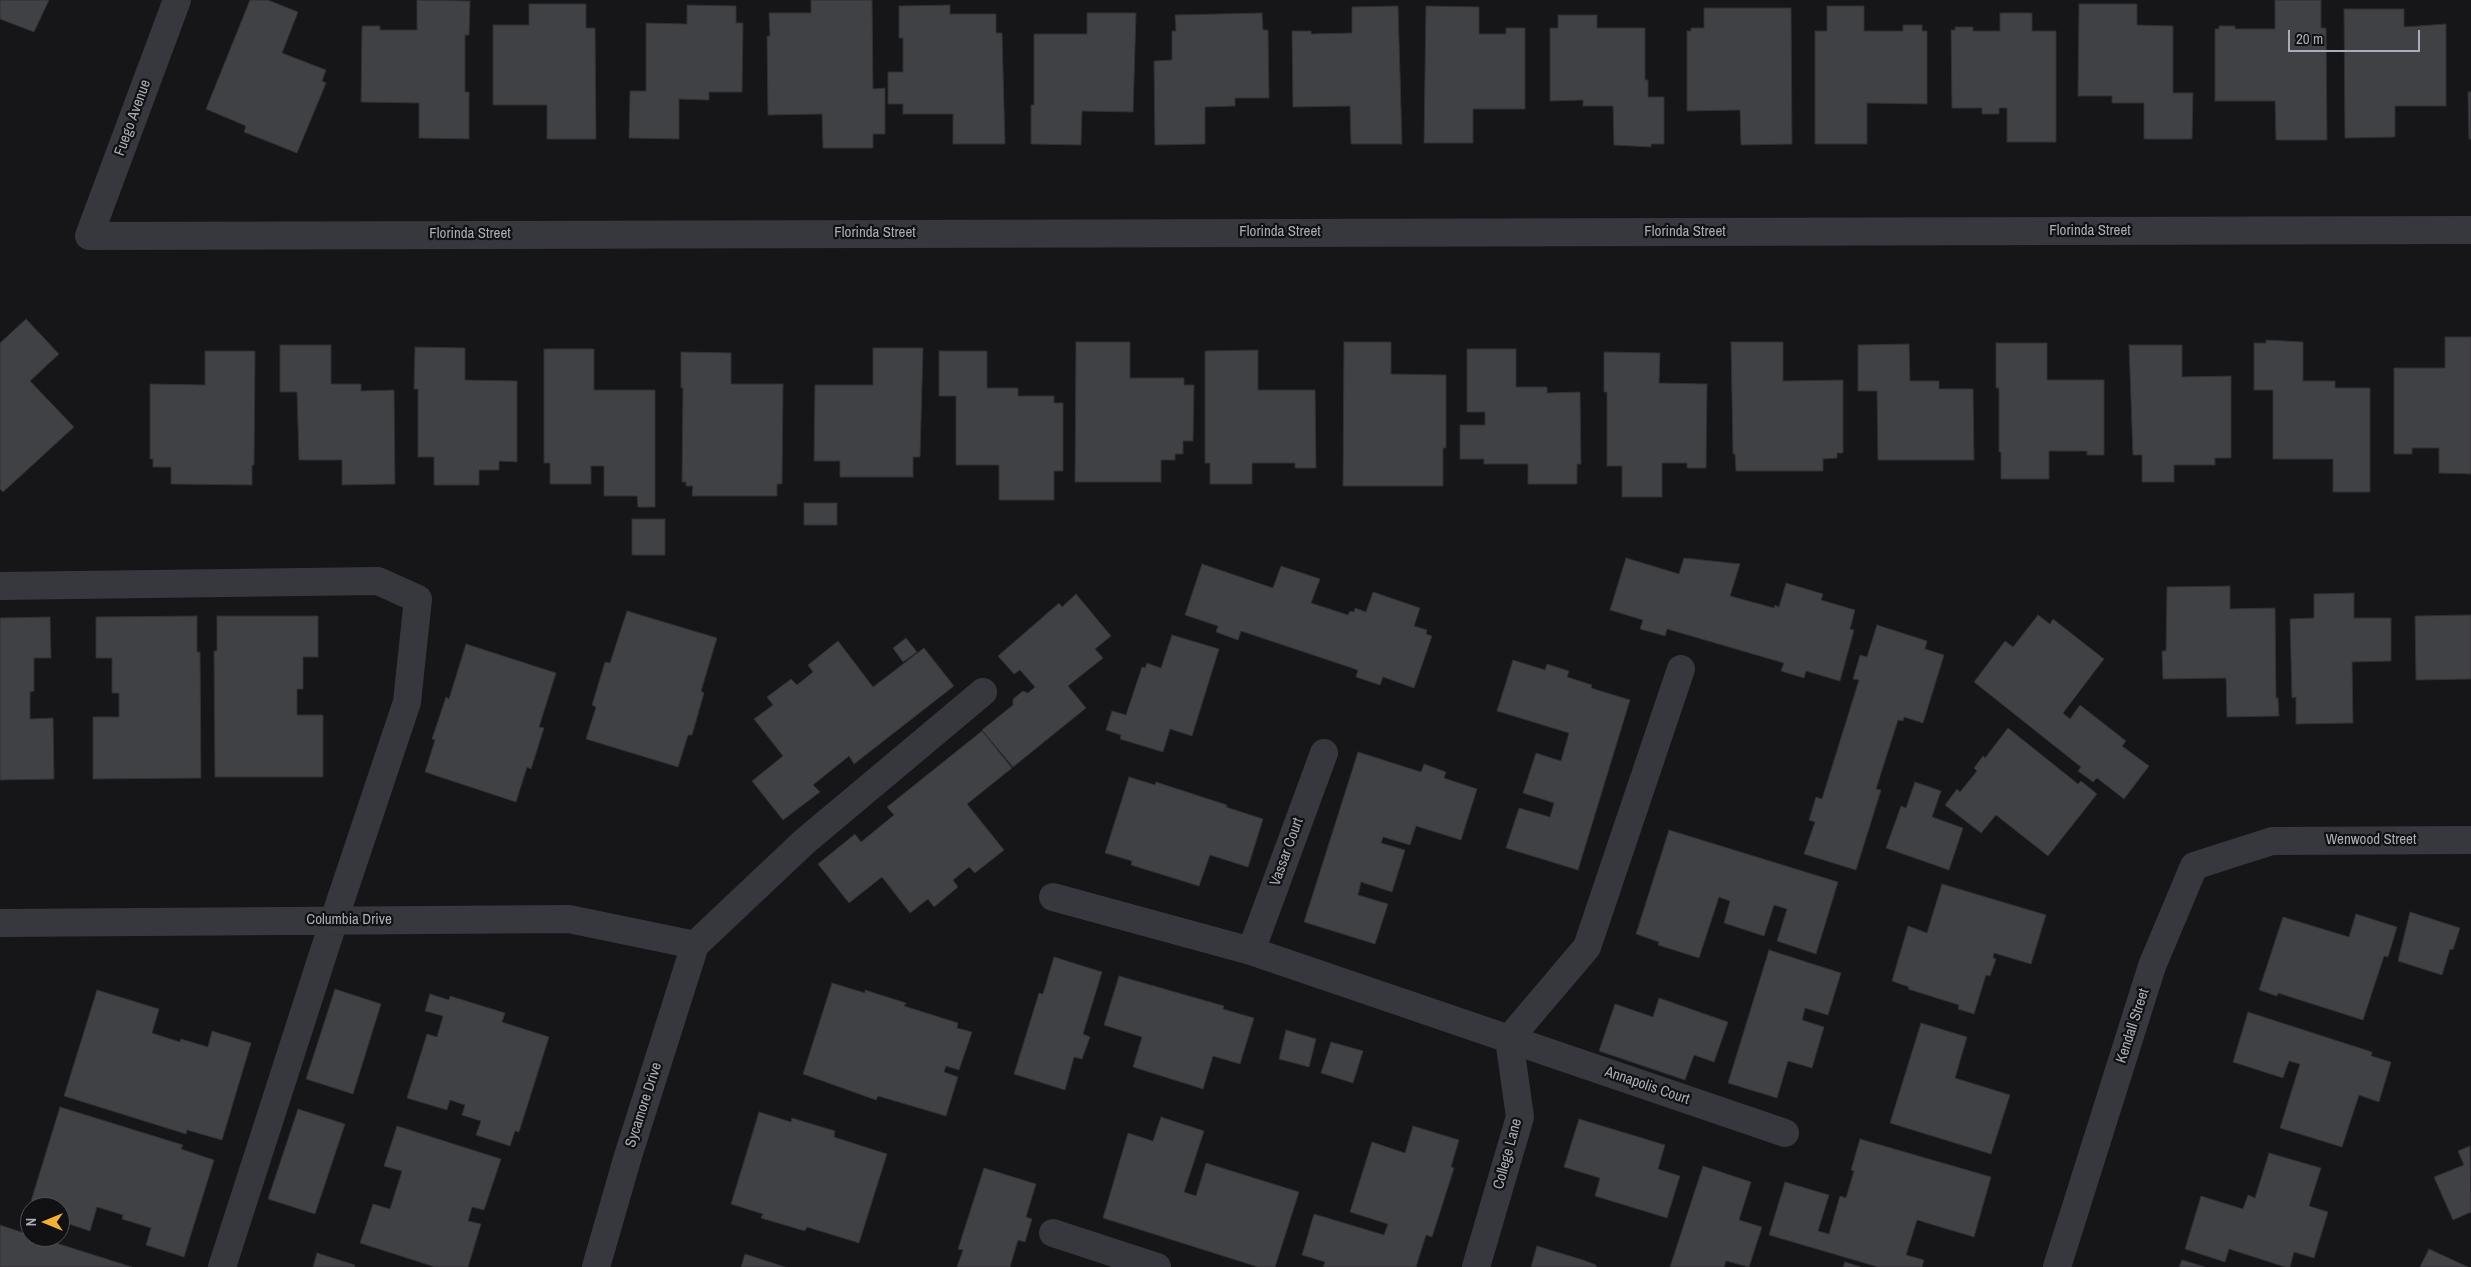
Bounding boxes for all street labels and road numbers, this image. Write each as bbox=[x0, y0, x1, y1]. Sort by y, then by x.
street label: Fuego Avenue bbox=[111, 77, 155, 159]
street label: Florinda Street bbox=[2049, 222, 2131, 240]
street label: Florinda Street bbox=[1239, 223, 1321, 241]
street label: Florinda Street bbox=[1644, 223, 1726, 241]
street label: Florinda Street bbox=[834, 224, 916, 242]
street label: Florinda Street bbox=[429, 225, 511, 243]
street label: Vassar Court bbox=[1266, 816, 1308, 888]
street label: Wenwood Street bbox=[2326, 831, 2416, 849]
street label: Columbia Drive bbox=[306, 911, 392, 929]
street label: Kendall Street bbox=[2113, 986, 2153, 1066]
street label: Sycamore Drive bbox=[622, 1060, 666, 1150]
street label: Annapolis Court bbox=[1602, 1063, 1692, 1109]
street label: College Lane bbox=[1490, 1117, 1526, 1191]

